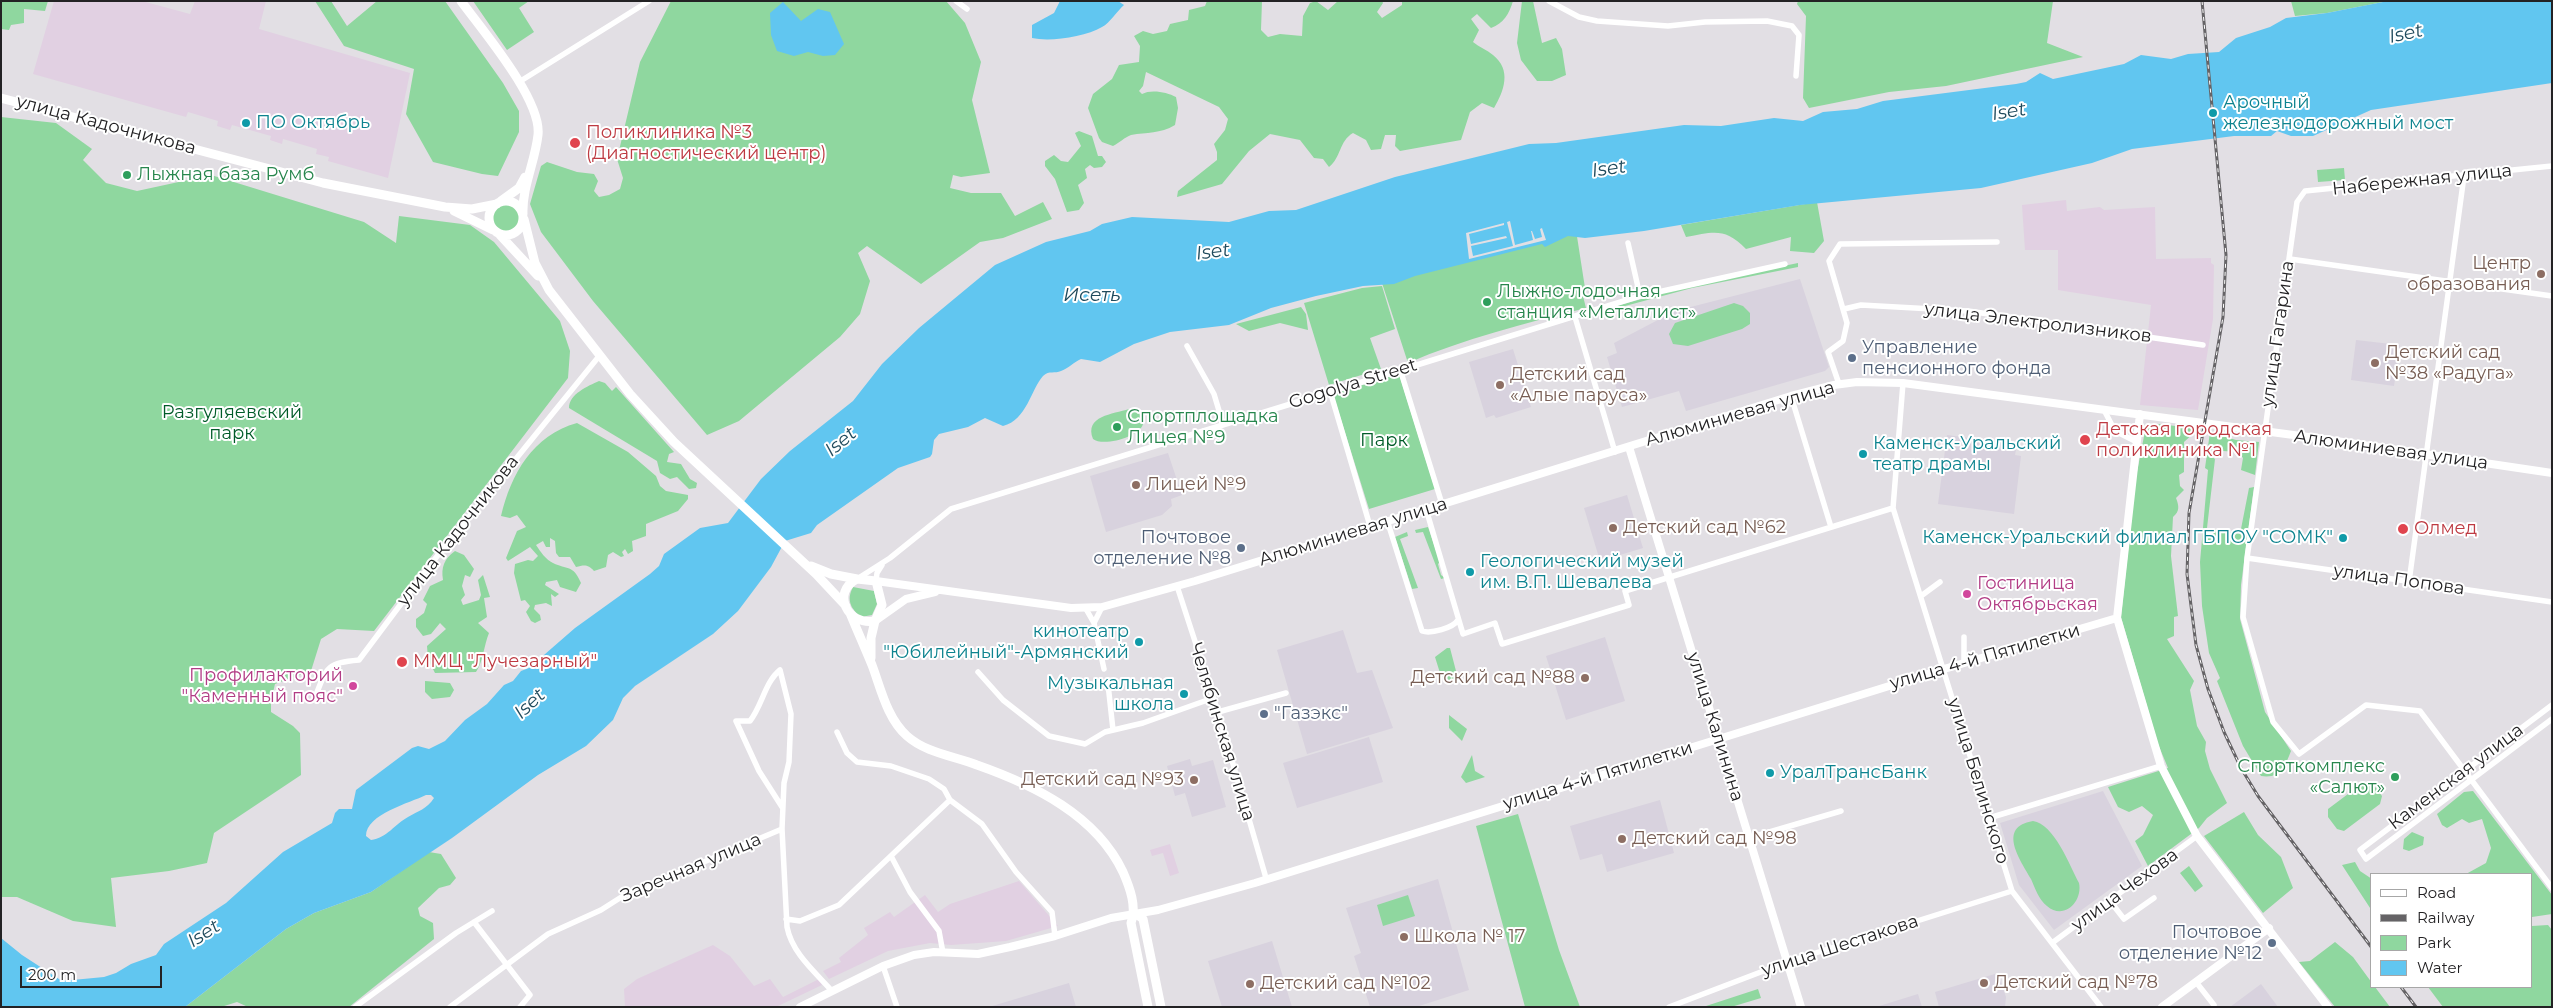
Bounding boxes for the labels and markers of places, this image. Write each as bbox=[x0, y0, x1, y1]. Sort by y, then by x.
place label: Арочный железнодорожный мост bbox=[2223, 92, 2453, 134]
marker: Арочный железнодорожный мост bbox=[2207, 107, 2219, 119]
place label: ПО Октябрь bbox=[256, 112, 370, 134]
marker: ПО Октябрь bbox=[240, 117, 252, 129]
place label: Поликлиника №3 (Диагностический центр) bbox=[586, 122, 826, 164]
marker: Поликлиника №3 (Диагностический центр) bbox=[568, 136, 582, 150]
place label: Лыжная база Румб bbox=[137, 164, 314, 186]
marker: Лыжная база Румб bbox=[121, 169, 133, 181]
place label: Центр образования bbox=[2407, 253, 2531, 296]
marker: Центр образования bbox=[2535, 268, 2547, 280]
place label: Лыжно-лодочная станция «Металлист» bbox=[1497, 281, 1696, 324]
marker: Лыжно-лодочная станция «Металлист» bbox=[1481, 296, 1493, 308]
place label: Управление пенсионного фонда bbox=[1862, 337, 2051, 379]
place label: Детский сад №38 «Радуга» bbox=[2385, 342, 2514, 384]
marker: Управление пенсионного фонда bbox=[1846, 352, 1858, 364]
marker: Детский сад №38 «Радуга» bbox=[2369, 357, 2381, 369]
place label: Детский сад «Алые паруса» bbox=[1510, 364, 1647, 406]
marker: Детский сад «Алые паруса» bbox=[1494, 379, 1506, 391]
place label: Спортплощадка Лицея №9 bbox=[1127, 406, 1279, 448]
place label: Детская городская поликлиника №1 bbox=[2096, 419, 2272, 462]
marker: Спортплощадка Лицея №9 bbox=[1111, 421, 1123, 433]
place label: Каменск-Уральский театр драмы bbox=[1873, 433, 2061, 476]
marker: Детская городская поликлиника №1 bbox=[2078, 433, 2092, 447]
marker: Каменск-Уральский театр драмы bbox=[1857, 448, 1869, 460]
place label: Лицей №9 bbox=[1146, 474, 1246, 496]
marker: Лицей №9 bbox=[1130, 479, 1142, 491]
place label: Детский сад №62 bbox=[1623, 517, 1786, 539]
place label: Олмед bbox=[2414, 518, 2477, 540]
marker: Детский сад №62 bbox=[1607, 522, 1619, 534]
marker: Олмед bbox=[2396, 522, 2410, 536]
place label: Почтовое отделение №8 bbox=[1093, 527, 1231, 570]
place label: Каменск-Уральский филиал ГБПОУ "СОМК" bbox=[1922, 527, 2333, 549]
marker: Каменск-Уральский филиал ГБПОУ "СОМК" bbox=[2337, 532, 2349, 544]
marker: Почтовое отделение №8 bbox=[1235, 542, 1247, 554]
place label: Геологический музей им. В.П. Шевалева bbox=[1480, 551, 1684, 594]
marker: Геологический музей им. В.П. Шевалева bbox=[1464, 566, 1476, 578]
place label: Гостиница Октябрьская bbox=[1977, 573, 2098, 616]
marker: Гостиница Октябрьская bbox=[1961, 588, 1973, 600]
place label: кинотеатр "Юбилейный"-Армянский bbox=[883, 621, 1129, 664]
marker: кинотеатр "Юбилейный"-Армянский bbox=[1133, 636, 1145, 648]
place label: ММЦ "Лучезарный" bbox=[413, 651, 597, 673]
marker: ММЦ "Лучезарный" bbox=[395, 655, 409, 669]
place label: Профилакторий "Каменный пояс" bbox=[182, 665, 343, 708]
place label: Детский сад №88 bbox=[1410, 667, 1575, 689]
marker: Детский сад №88 bbox=[1579, 672, 1591, 684]
place label: Музыкальная школа bbox=[1047, 673, 1174, 716]
marker: Профилакторий "Каменный пояс" bbox=[347, 680, 359, 692]
marker: Музыкальная школа bbox=[1178, 688, 1190, 700]
place label: "Газэкс" bbox=[1274, 703, 1348, 725]
marker: "Газэкс" bbox=[1258, 708, 1270, 720]
place label: Спорткомплекс «Салют» bbox=[2237, 756, 2385, 799]
place label: УралТрансБанк bbox=[1780, 762, 1927, 784]
marker: УралТрансБанк bbox=[1764, 767, 1776, 779]
place label: Детский сад №93 bbox=[1021, 769, 1184, 791]
marker: Спорткомплекс «Салют» bbox=[2389, 771, 2401, 783]
marker: Детский сад №93 bbox=[1188, 774, 1200, 786]
place label: Детский сад №98 bbox=[1632, 828, 1797, 850]
marker: Детский сад №98 bbox=[1616, 833, 1628, 845]
place label: Почтовое отделение №12 bbox=[2119, 922, 2262, 964]
place label: Школа № 17 bbox=[1414, 926, 1525, 948]
marker: Школа № 17 bbox=[1398, 931, 1410, 943]
marker: Почтовое отделение №12 bbox=[2266, 937, 2278, 949]
place label: Детский сад №78 bbox=[1994, 972, 2158, 994]
place label: Детский сад №102 bbox=[1260, 973, 1431, 995]
marker: Детский сад №78 bbox=[1978, 977, 1990, 989]
marker: Детский сад №102 bbox=[1244, 978, 1256, 990]

